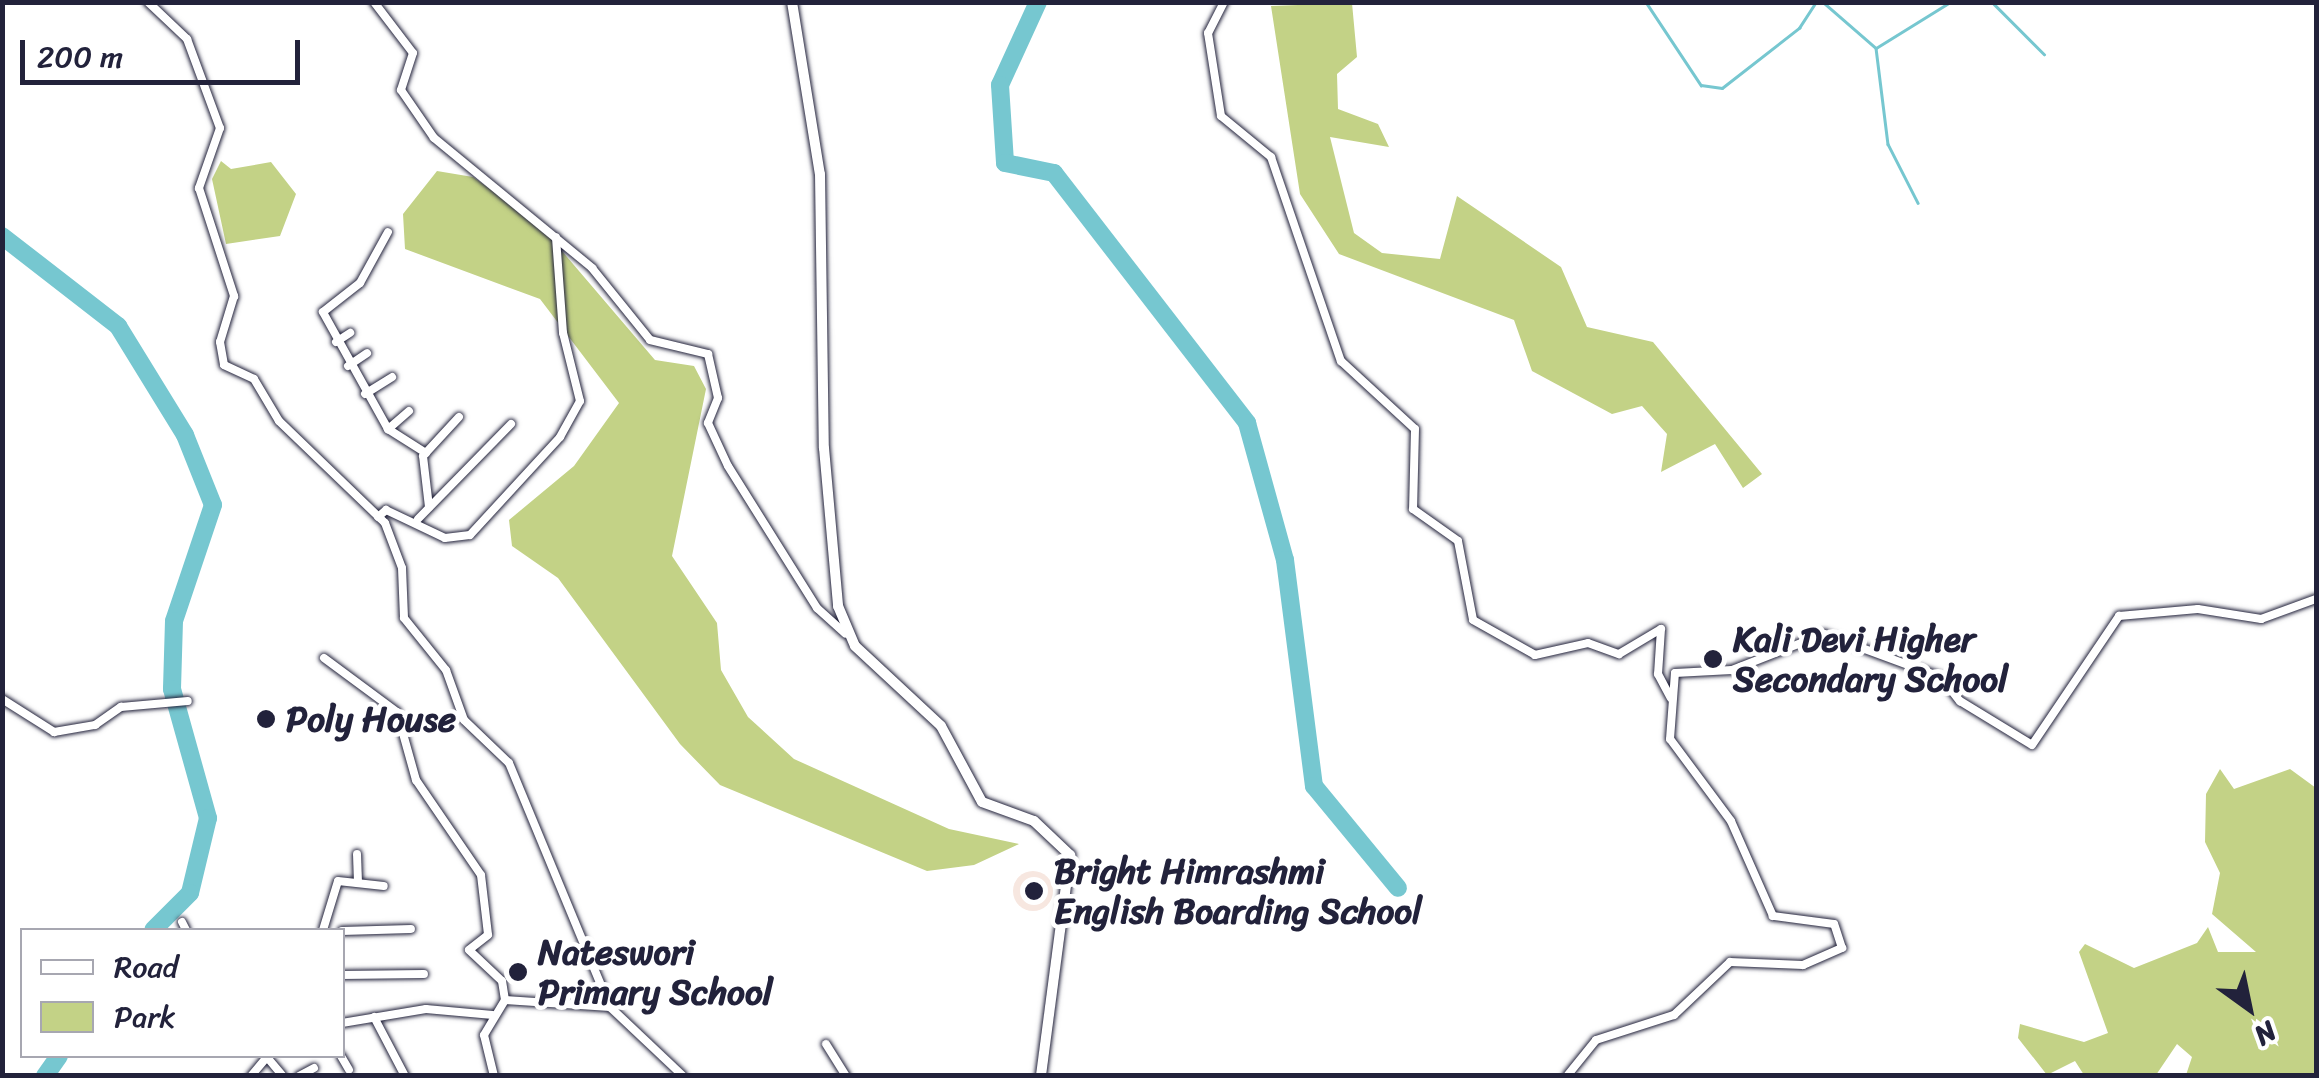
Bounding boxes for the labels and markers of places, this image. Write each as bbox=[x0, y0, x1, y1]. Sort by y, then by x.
place label: Kali Devi Higher Secondary School bbox=[1733, 618, 2008, 700]
marker: Kali Devi Higher Secondary School bbox=[1702, 648, 1724, 670]
place label: Poly House bbox=[286, 698, 457, 740]
marker: Poly House bbox=[255, 708, 277, 730]
place label: Bright Himrashmi English Boarding School bbox=[1054, 850, 1422, 932]
marker: Bright Himrashmi English Boarding School bbox=[1023, 880, 1045, 902]
place label: Nateswori Primary School bbox=[538, 931, 773, 1013]
marker: Nateswori Primary School bbox=[507, 961, 529, 983]

